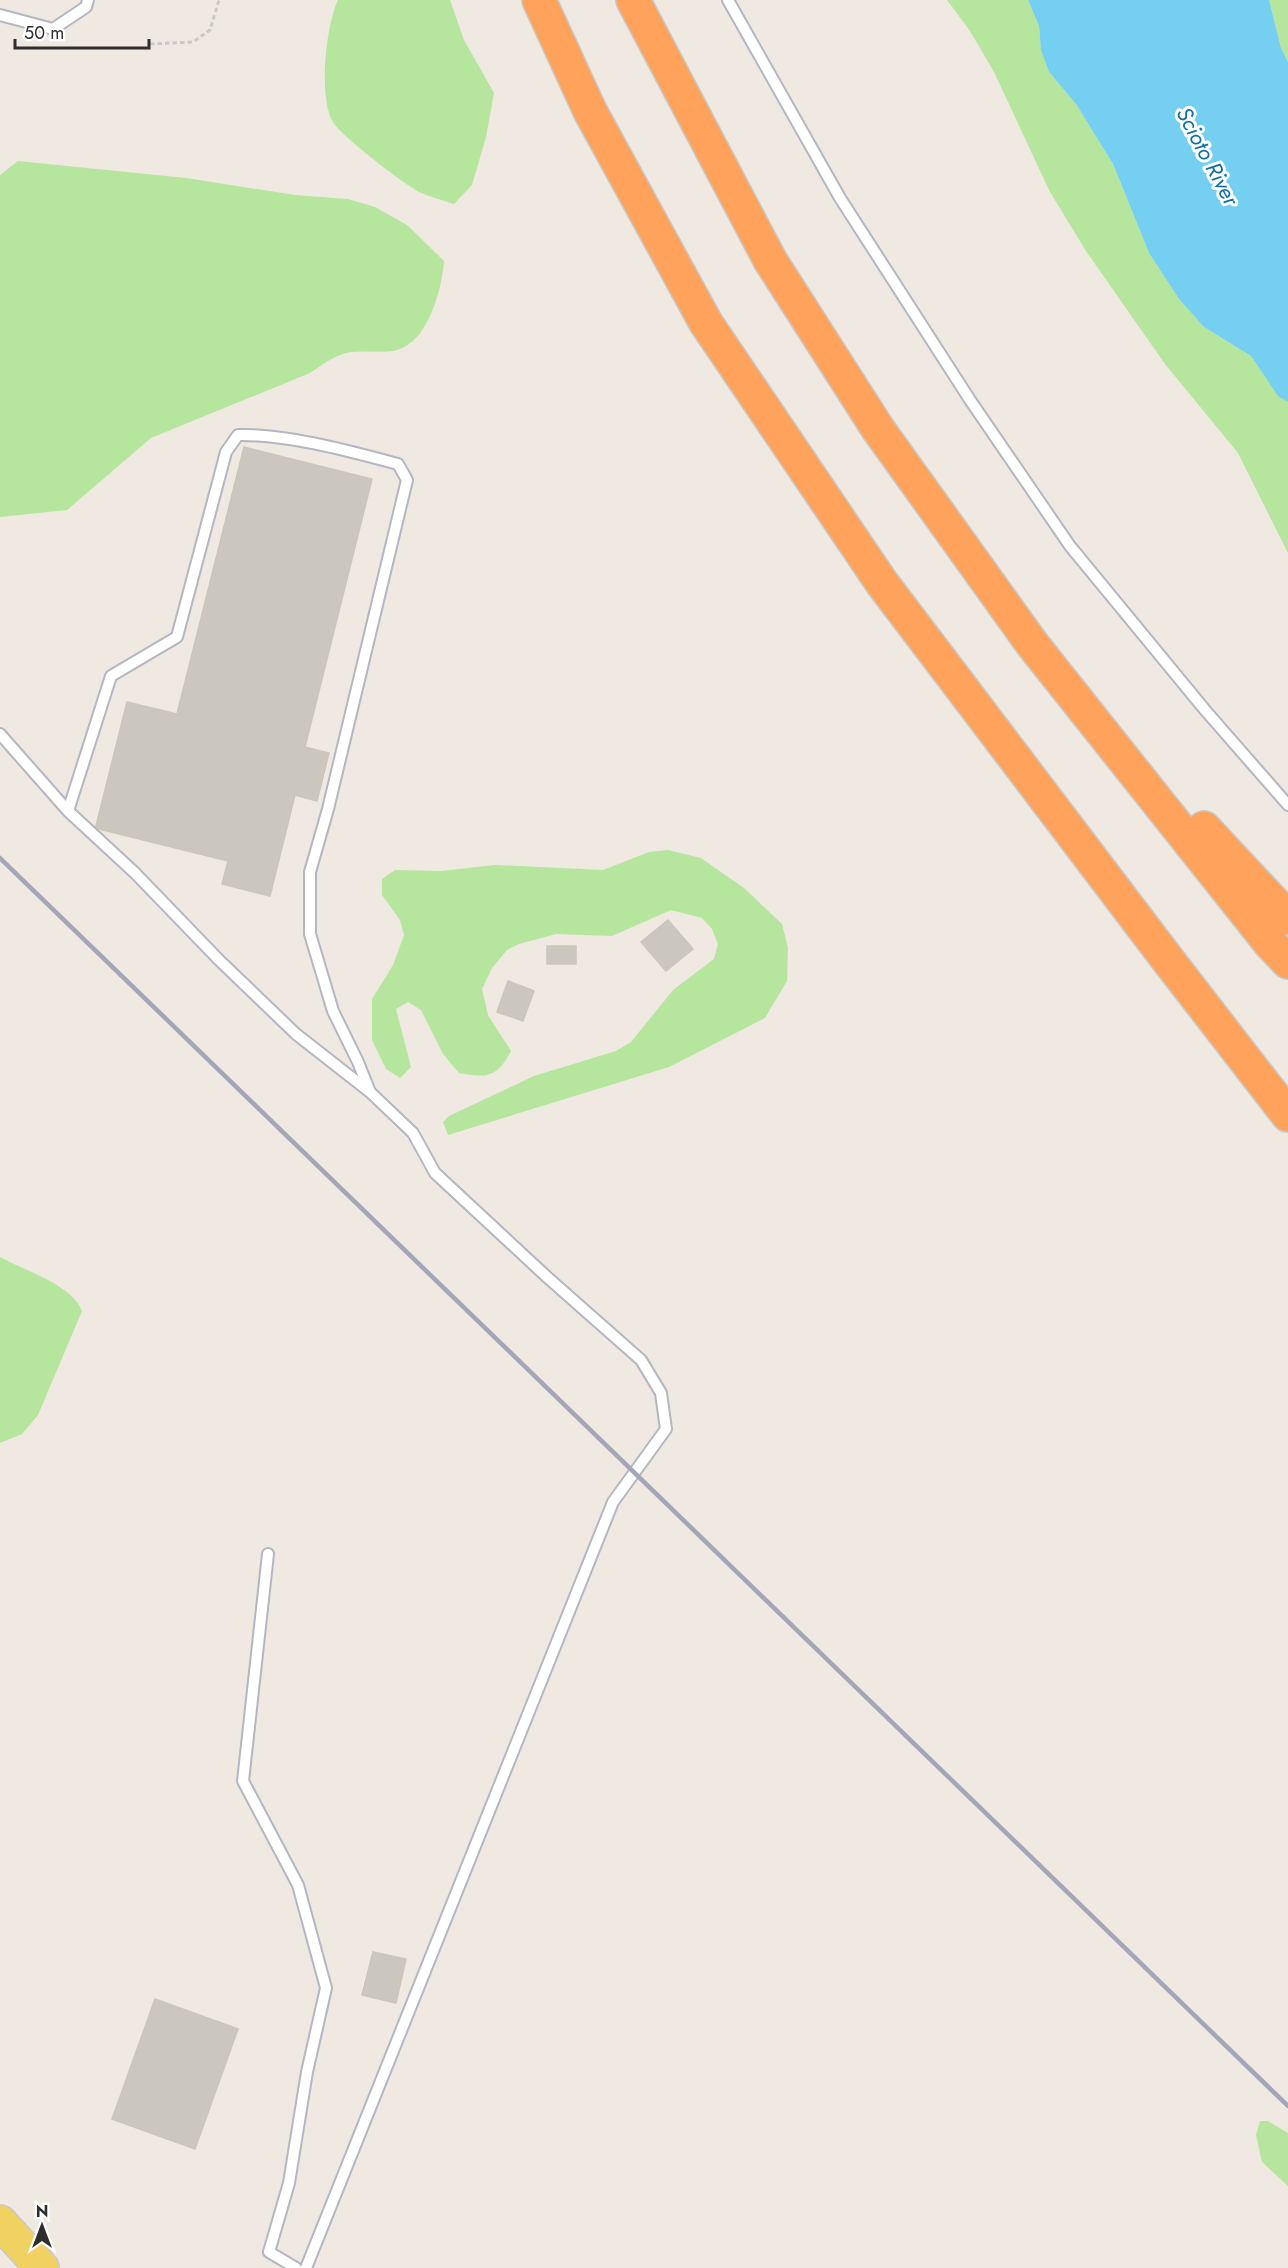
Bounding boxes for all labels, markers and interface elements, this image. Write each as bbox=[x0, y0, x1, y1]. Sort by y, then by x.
scale bar bbox=[15, 12, 148, 50]
text: 50 m bbox=[24, 20, 64, 46]
water label: Scioto River bbox=[1169, 101, 1248, 212]
north arrow bbox=[12, 2196, 72, 2256]
text: N bbox=[36, 2200, 48, 2223]

